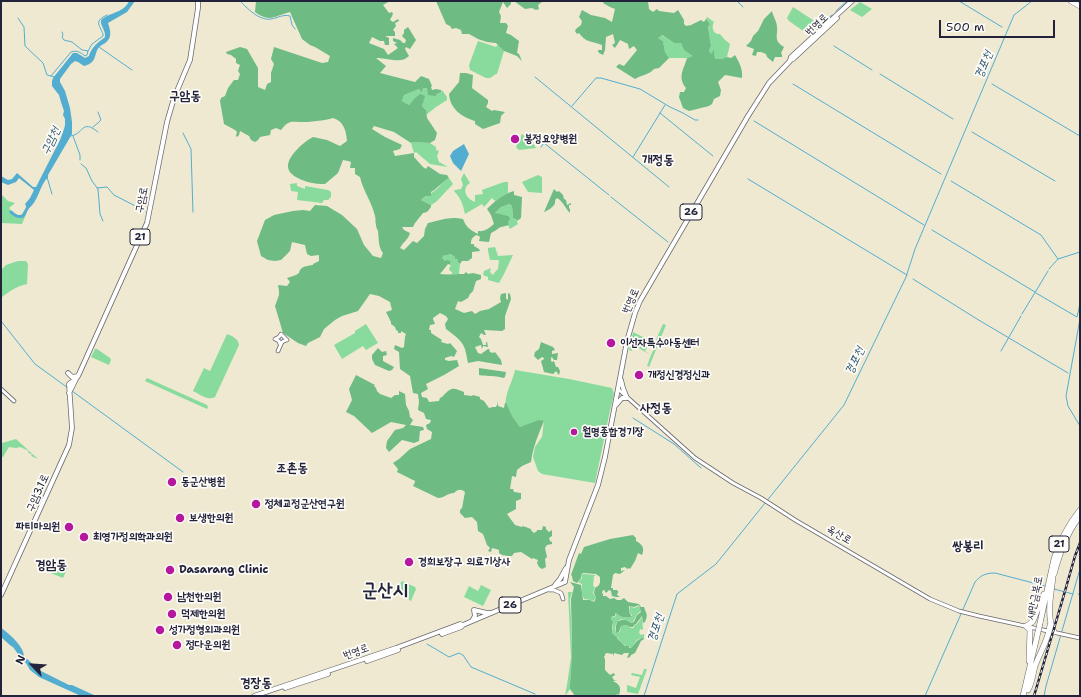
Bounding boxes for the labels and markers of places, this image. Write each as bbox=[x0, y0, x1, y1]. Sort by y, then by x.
place label: 봉정요양병원 bbox=[524, 132, 577, 146]
marker: 봉정요양병원 bbox=[509, 133, 521, 145]
place label: 이선자특수아동센터 bbox=[620, 336, 700, 350]
marker: 이선자특수아동센터 bbox=[605, 337, 617, 349]
place label: 개정신경정신과 bbox=[648, 368, 710, 382]
marker: 개정신경정신과 bbox=[633, 369, 645, 381]
place label: 월명종합경기장 bbox=[582, 425, 644, 439]
marker: 월명종합경기장 bbox=[569, 427, 579, 437]
place label: 동군산병원 bbox=[181, 475, 225, 489]
marker: 동군산병원 bbox=[166, 476, 178, 488]
place label: 정체교정군산연구원 bbox=[265, 497, 345, 511]
marker: 정체교정군산연구원 bbox=[250, 498, 262, 510]
place label: 보생한의원 bbox=[189, 511, 233, 525]
marker: 보생한의원 bbox=[174, 512, 186, 524]
place label: 파티마의원 bbox=[16, 520, 60, 534]
marker: 파티마의원 bbox=[63, 521, 75, 533]
place label: 최영가정의학과의원 bbox=[93, 530, 173, 544]
marker: 최영가정의학과의원 bbox=[78, 531, 90, 543]
place label: 경희보장구 의료기상사 bbox=[418, 555, 510, 569]
marker: 경희보장구 의료기상사 bbox=[403, 556, 415, 568]
place label: Dasarang Clinic bbox=[179, 563, 268, 577]
marker: Dasarang Clinic bbox=[164, 564, 176, 576]
place label: 남천한의원 bbox=[177, 590, 221, 604]
marker: 남천한의원 bbox=[162, 591, 174, 603]
place label: 덕제한의원 bbox=[181, 607, 225, 621]
marker: 덕제한의원 bbox=[166, 608, 178, 620]
place label: 성가정형외과의원 bbox=[169, 623, 240, 637]
marker: 성가정형외과의원 bbox=[154, 624, 166, 636]
place label: 정다운의원 bbox=[186, 638, 230, 652]
marker: 정다운의원 bbox=[171, 639, 183, 651]

